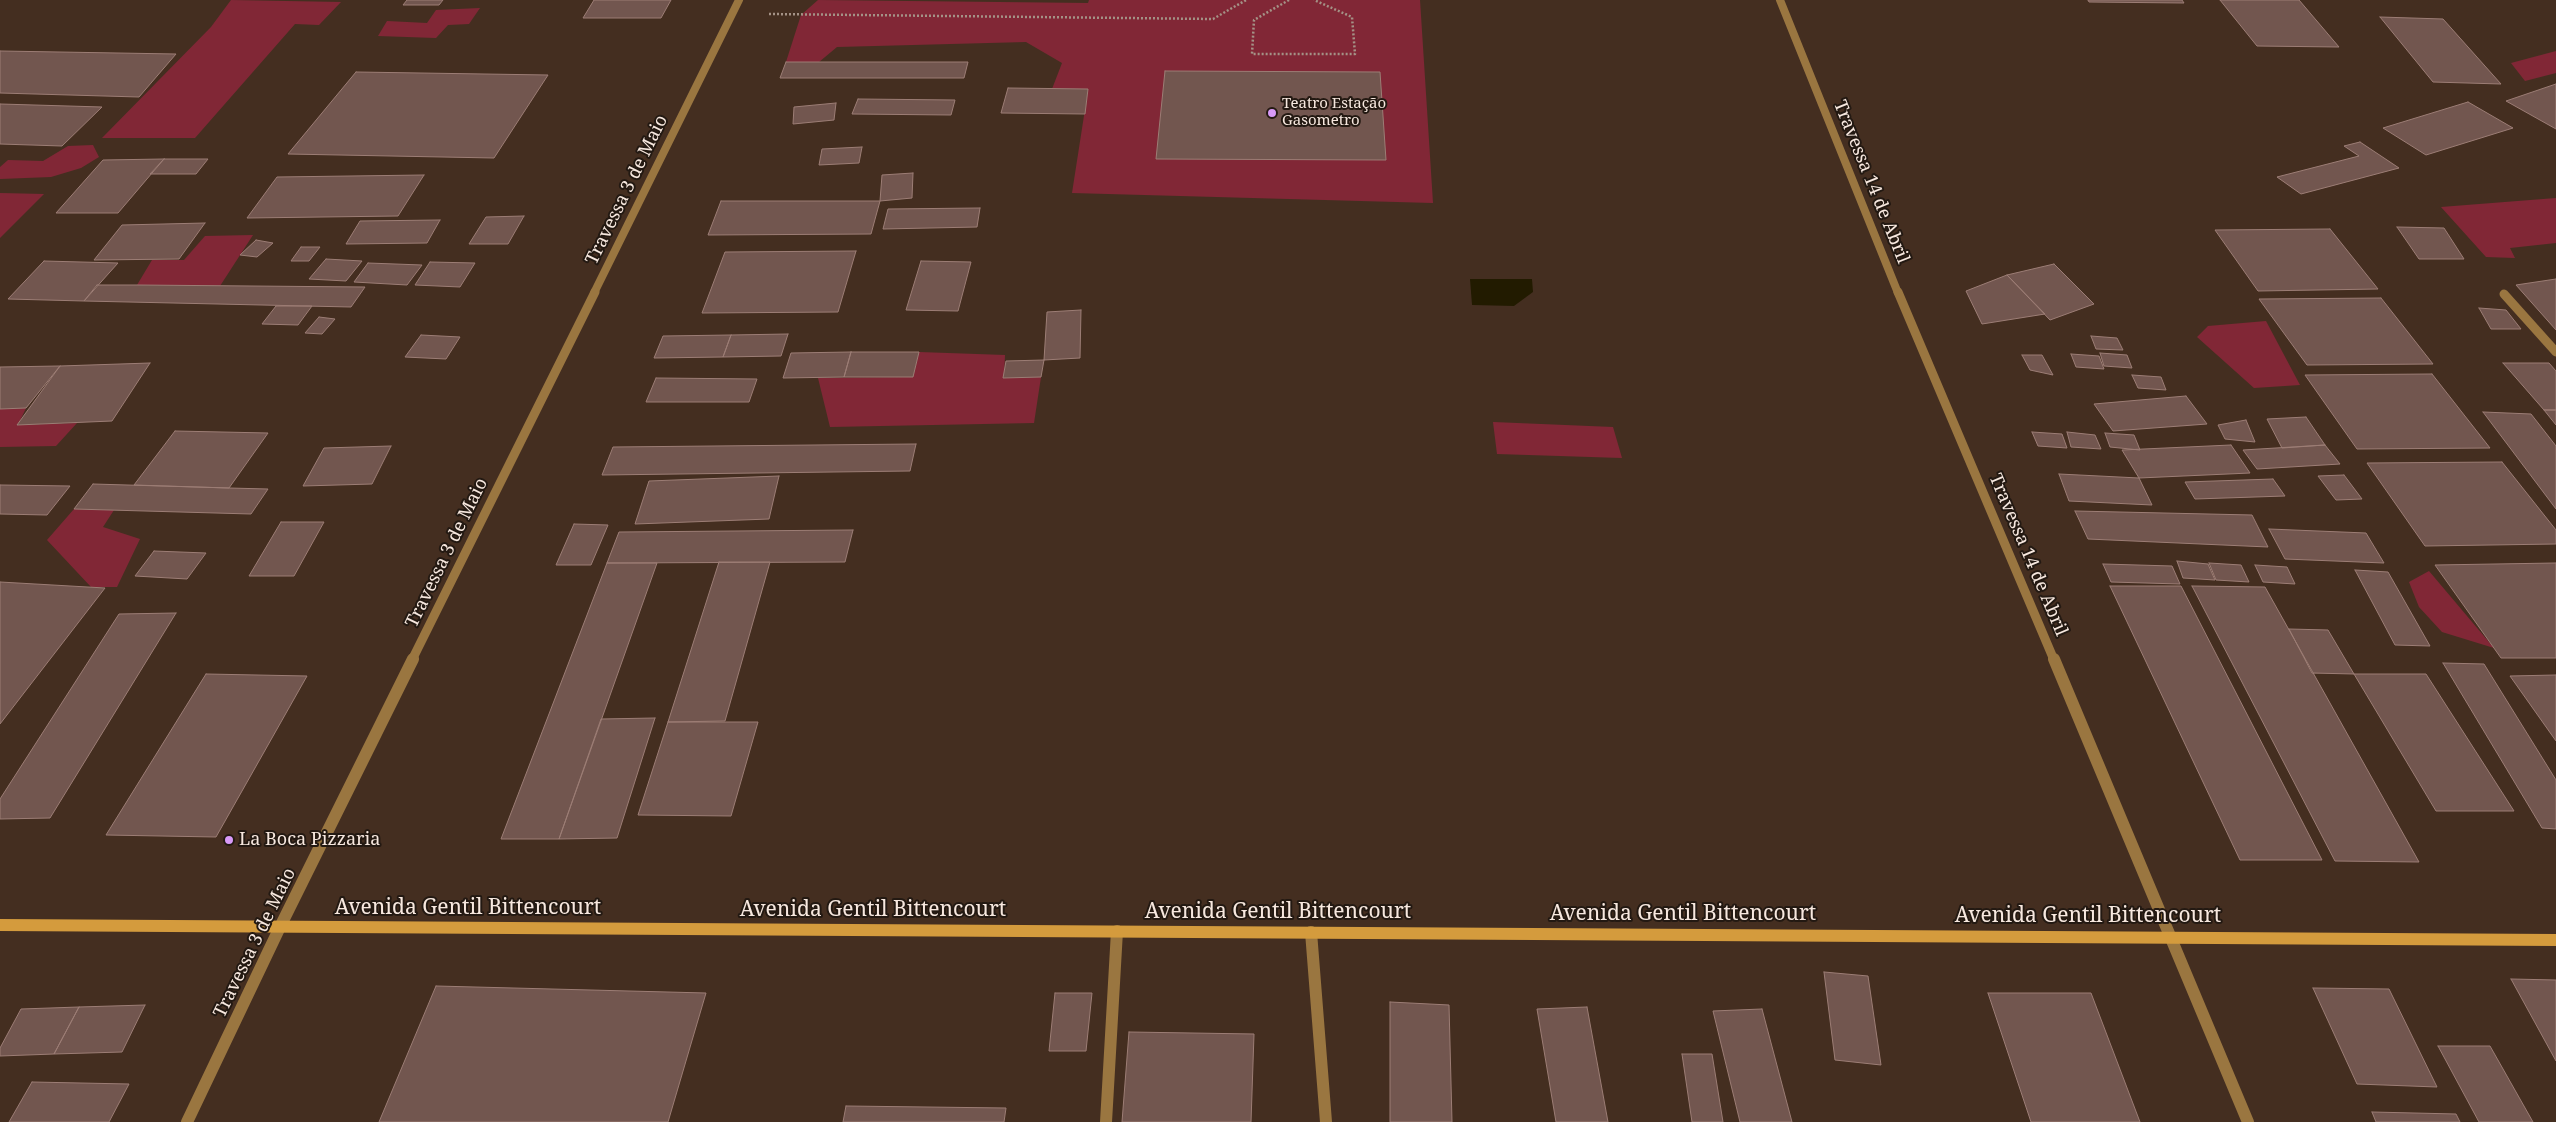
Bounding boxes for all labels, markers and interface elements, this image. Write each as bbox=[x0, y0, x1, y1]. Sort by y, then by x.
place label: Teatro Estação Gasometro bbox=[1282, 95, 1386, 130]
street label: Travessa 14 de Abril bbox=[1828, 97, 1914, 267]
marker: Teatro Estação Gasometro bbox=[1266, 107, 1278, 119]
street label: Travessa 3 de Maio bbox=[581, 112, 673, 268]
street label: Travessa 14 de Abril bbox=[1984, 471, 2072, 639]
street label: Travessa 3 de Maio bbox=[401, 475, 493, 631]
place label: La Boca Pizzaria bbox=[239, 829, 380, 851]
marker: La Boca Pizzaria bbox=[223, 834, 235, 846]
street label: Travessa 3 de Maio bbox=[209, 865, 301, 1021]
street label: Avenida Gentil Bittencourt bbox=[335, 895, 601, 921]
street label: Avenida Gentil Bittencourt bbox=[740, 897, 1006, 923]
street label: Avenida Gentil Bittencourt bbox=[1145, 899, 1411, 925]
street label: Avenida Gentil Bittencourt bbox=[1550, 901, 1816, 927]
street label: Avenida Gentil Bittencourt bbox=[1955, 903, 2221, 929]

